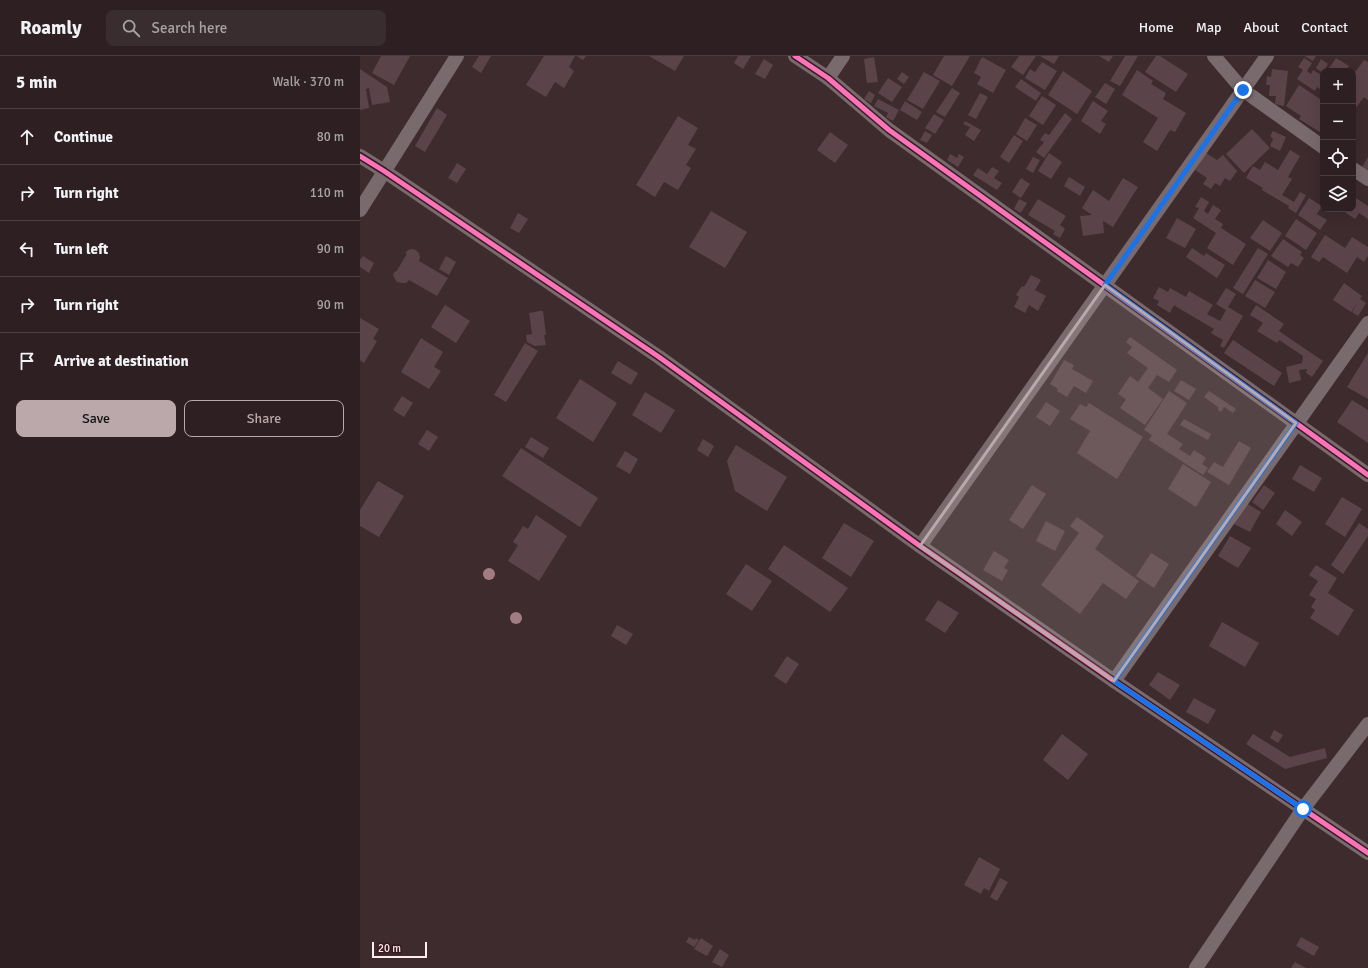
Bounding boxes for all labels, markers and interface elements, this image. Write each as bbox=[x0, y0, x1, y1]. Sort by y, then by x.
search box bbox=[106, 10, 386, 46]
text: Roamly bbox=[20, 16, 82, 40]
icon: search bbox=[120, 17, 142, 39]
text: Search here bbox=[152, 19, 227, 37]
text: Home bbox=[1139, 19, 1174, 36]
text: Map bbox=[1196, 19, 1221, 36]
text: About bbox=[1243, 19, 1279, 36]
text: Contact bbox=[1301, 19, 1348, 36]
map controls bbox=[1320, 68, 1356, 212]
button: + bbox=[1320, 68, 1356, 104]
text: 5 min bbox=[16, 72, 57, 93]
text: Walk · 370 m bbox=[273, 74, 344, 90]
route end bbox=[1234, 81, 1252, 99]
button: − bbox=[1320, 104, 1356, 140]
icon: ahead bbox=[16, 126, 38, 148]
text: Continue bbox=[54, 128, 113, 146]
text: 80 m bbox=[317, 129, 344, 145]
button: locate bbox=[1320, 140, 1356, 176]
button: layers bbox=[1320, 176, 1356, 212]
icon: right bbox=[16, 182, 38, 204]
text: Turn right bbox=[54, 184, 119, 202]
text: 110 m bbox=[310, 185, 344, 201]
icon: left bbox=[16, 238, 38, 260]
text: Turn left bbox=[54, 240, 108, 258]
text: 90 m bbox=[317, 241, 344, 257]
icon: right bbox=[16, 294, 38, 316]
text: Turn right bbox=[54, 296, 119, 314]
text: 90 m bbox=[317, 297, 344, 313]
icon: arrive bbox=[16, 350, 38, 372]
text: Arrive at destination bbox=[54, 352, 189, 370]
button: Save bbox=[16, 400, 176, 437]
button: Share bbox=[184, 400, 344, 437]
route start bbox=[1294, 800, 1312, 818]
scale bar bbox=[372, 940, 427, 959]
text: 20 m bbox=[378, 942, 401, 955]

